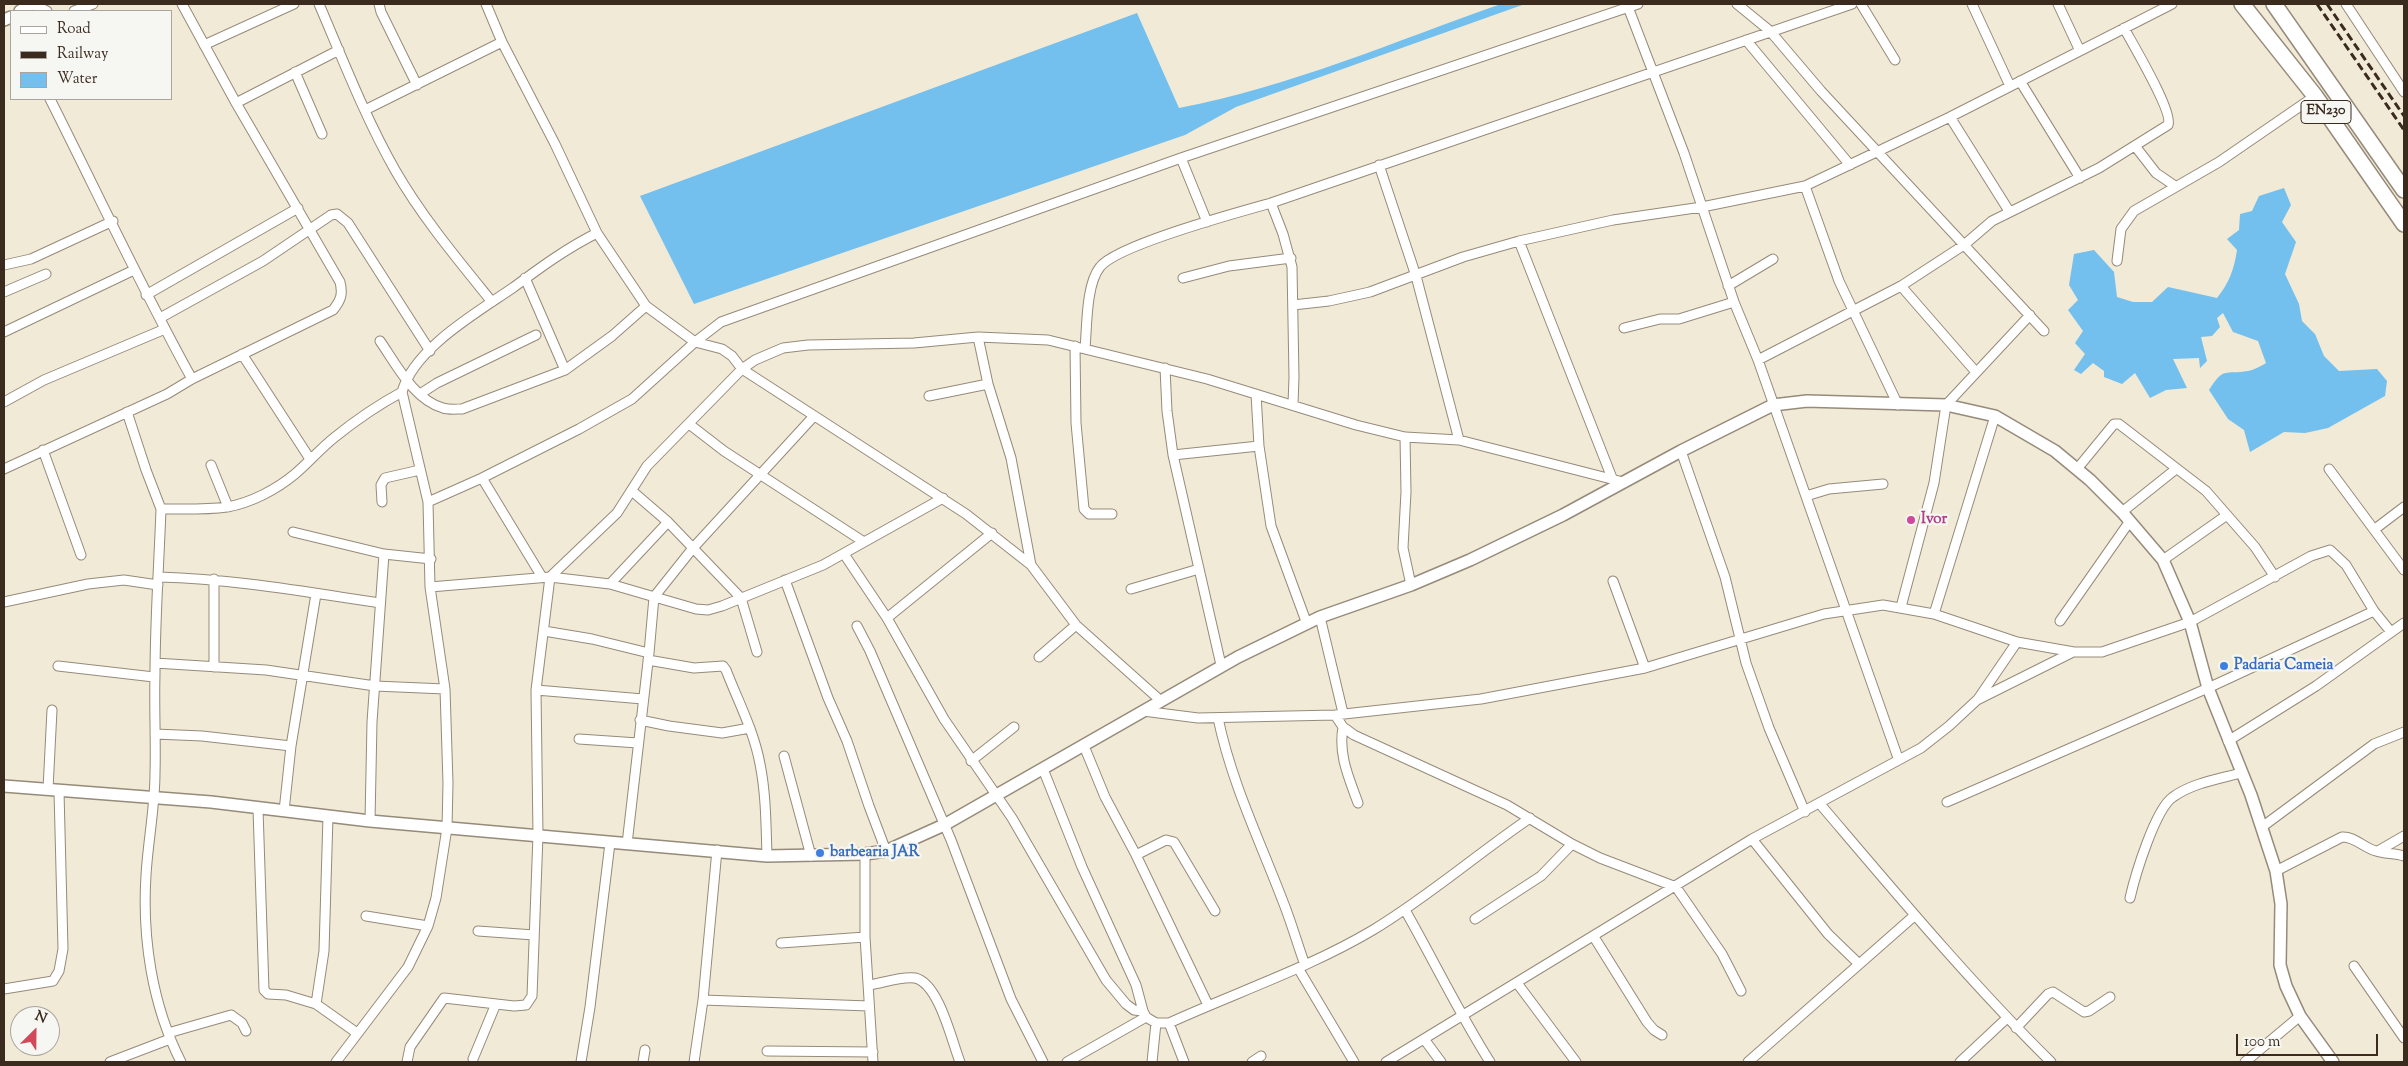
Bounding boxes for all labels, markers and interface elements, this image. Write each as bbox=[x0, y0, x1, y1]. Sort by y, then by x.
legend bbox=[10, 10, 172, 100]
text: Road bbox=[57, 19, 91, 40]
text: Railway bbox=[57, 44, 108, 65]
text: Water bbox=[57, 69, 97, 90]
road number: EN230 bbox=[2301, 100, 2351, 124]
place label: Ivor bbox=[1921, 511, 1947, 529]
marker: Ivor bbox=[1905, 514, 1917, 526]
place label: Padaria Cameia bbox=[2234, 657, 2333, 675]
marker: Padaria Cameia bbox=[2218, 660, 2230, 672]
place label: barbearia JAR bbox=[830, 844, 920, 862]
marker: barbearia JAR bbox=[814, 847, 826, 859]
north arrow bbox=[10, 1006, 60, 1056]
text: N bbox=[31, 1007, 50, 1030]
scale bar bbox=[2238, 1024, 2380, 1056]
text: 100 m bbox=[2244, 1032, 2280, 1053]

